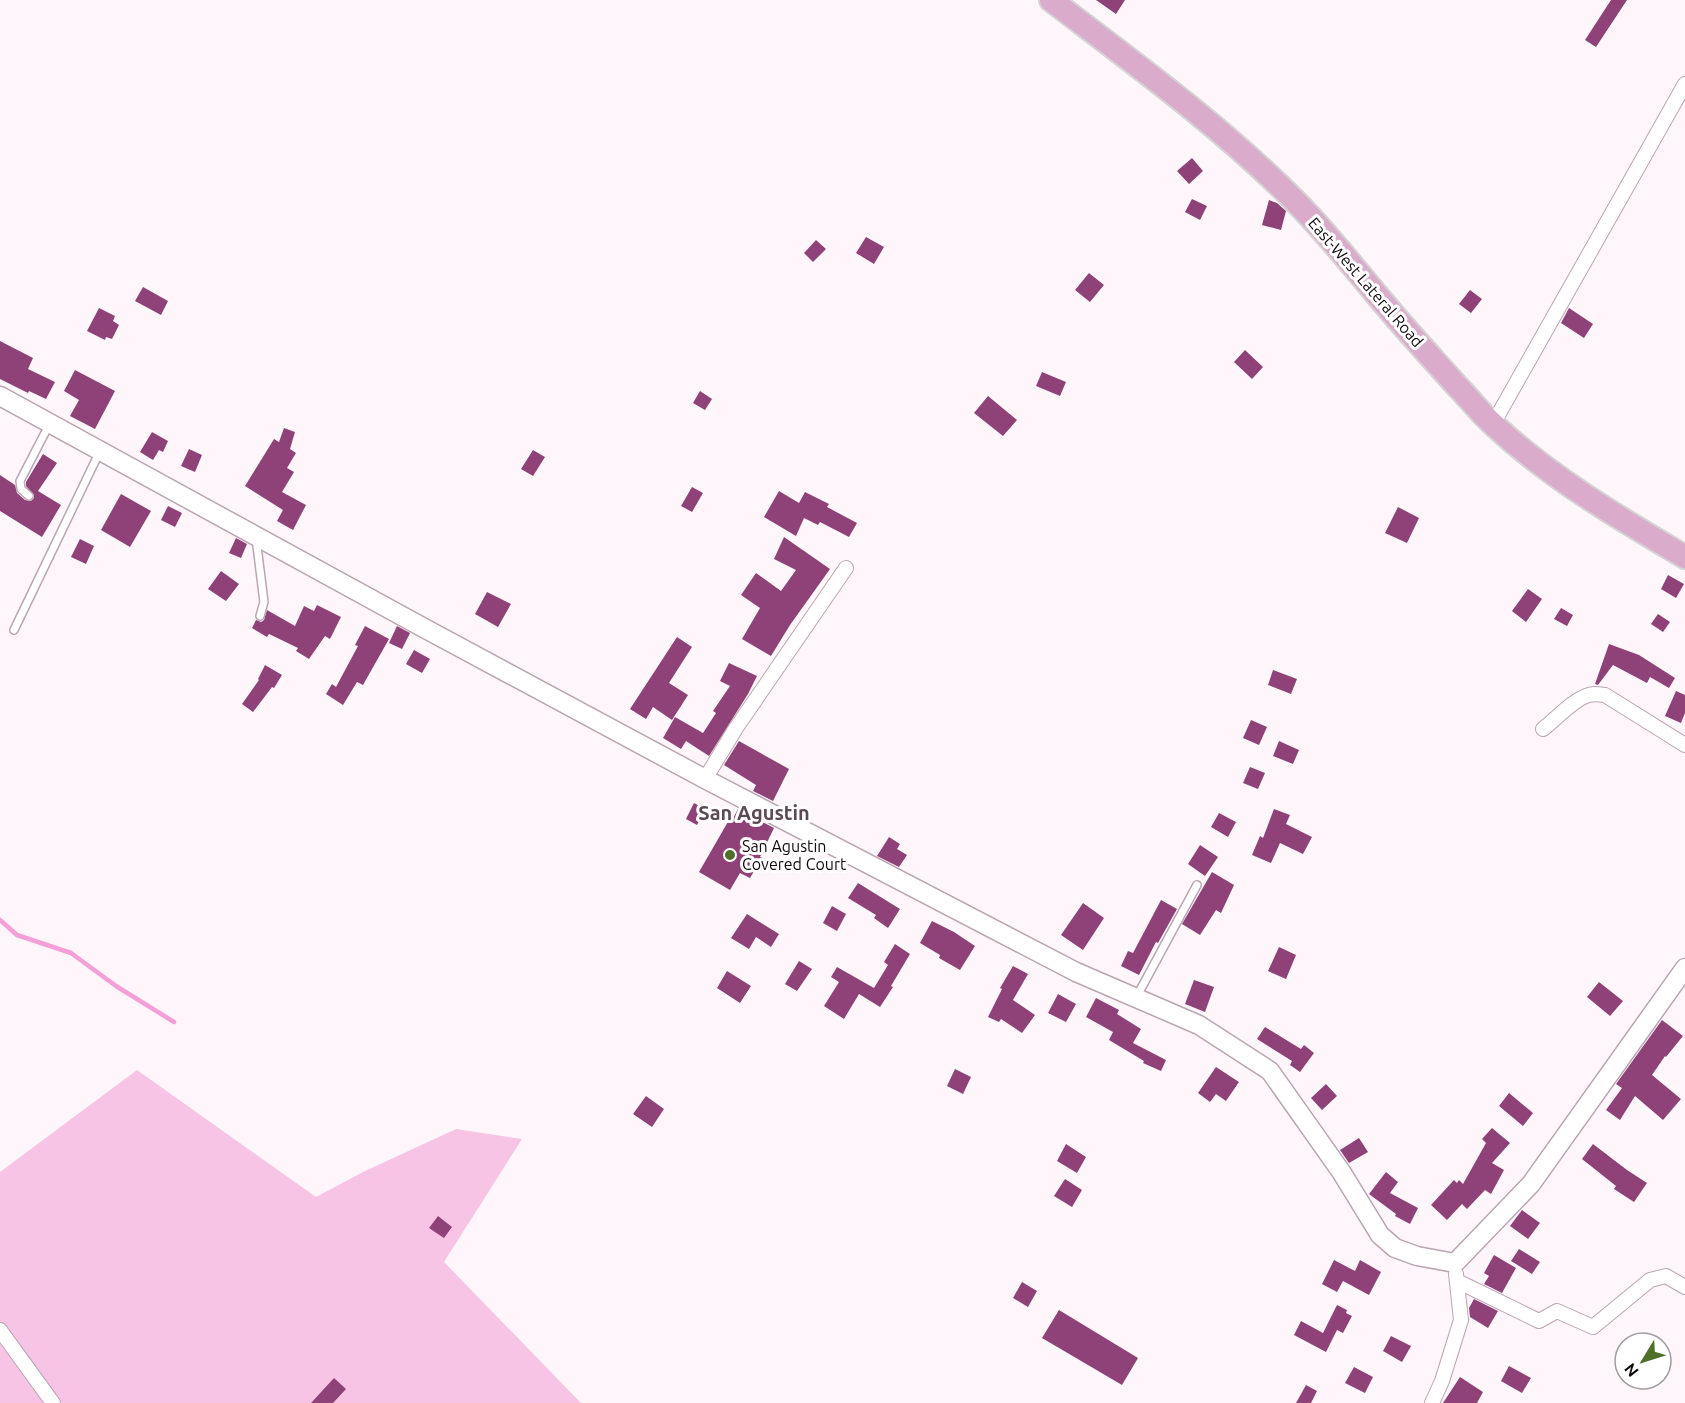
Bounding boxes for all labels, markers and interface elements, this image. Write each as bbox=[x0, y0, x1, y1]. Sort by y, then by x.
street label: East-West Lateral Road bbox=[1305, 214, 1427, 350]
district label: San Agustin bbox=[698, 801, 810, 824]
place label: San Agustin Covered Court bbox=[742, 837, 847, 873]
marker: San Agustin Covered Court bbox=[723, 848, 737, 862]
north arrow bbox=[1613, 1331, 1673, 1391]
text: N bbox=[1620, 1360, 1642, 1380]

